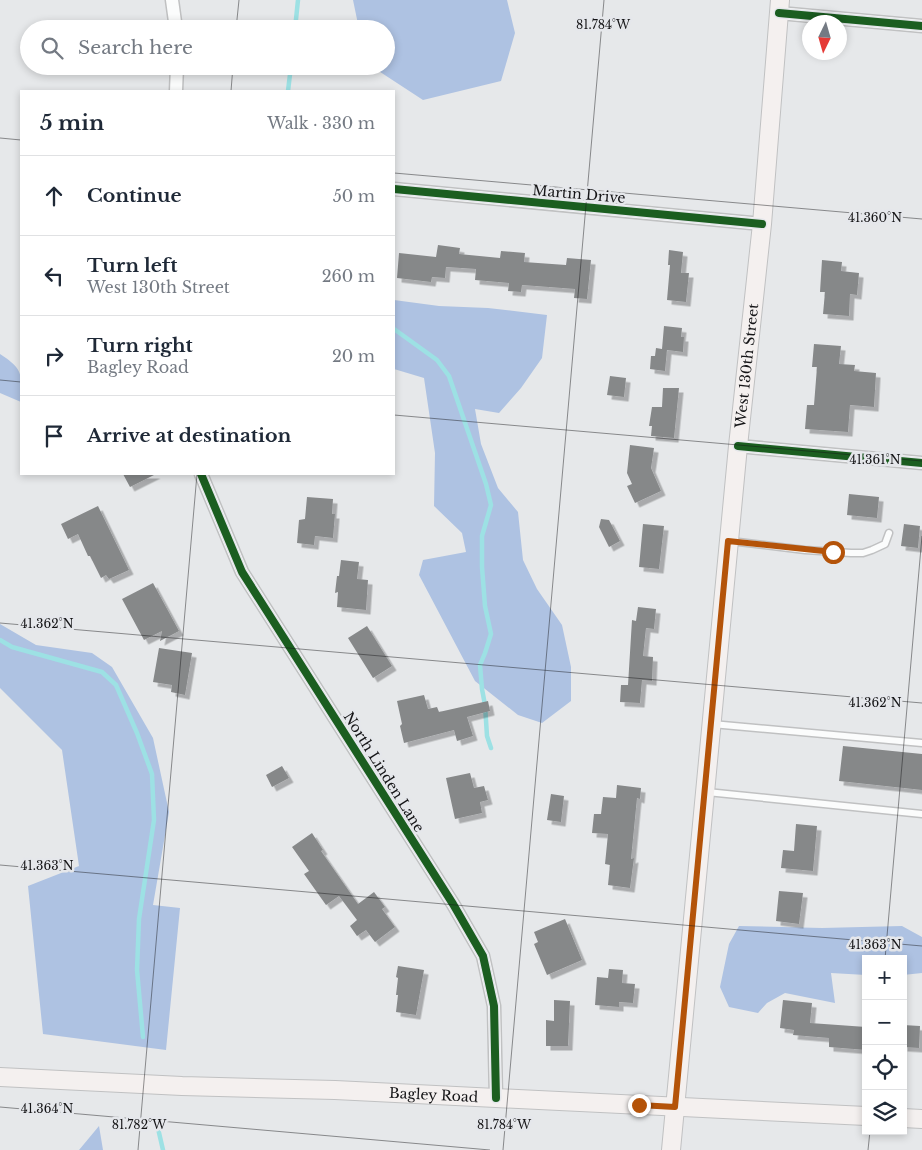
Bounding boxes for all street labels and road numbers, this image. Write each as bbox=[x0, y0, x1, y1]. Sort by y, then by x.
street label: Martin Drive bbox=[532, 181, 626, 207]
street label: West 130th Street bbox=[731, 302, 762, 430]
street label: North Linden Lane bbox=[340, 709, 428, 835]
street label: Bagley Road bbox=[389, 1084, 479, 1106]

